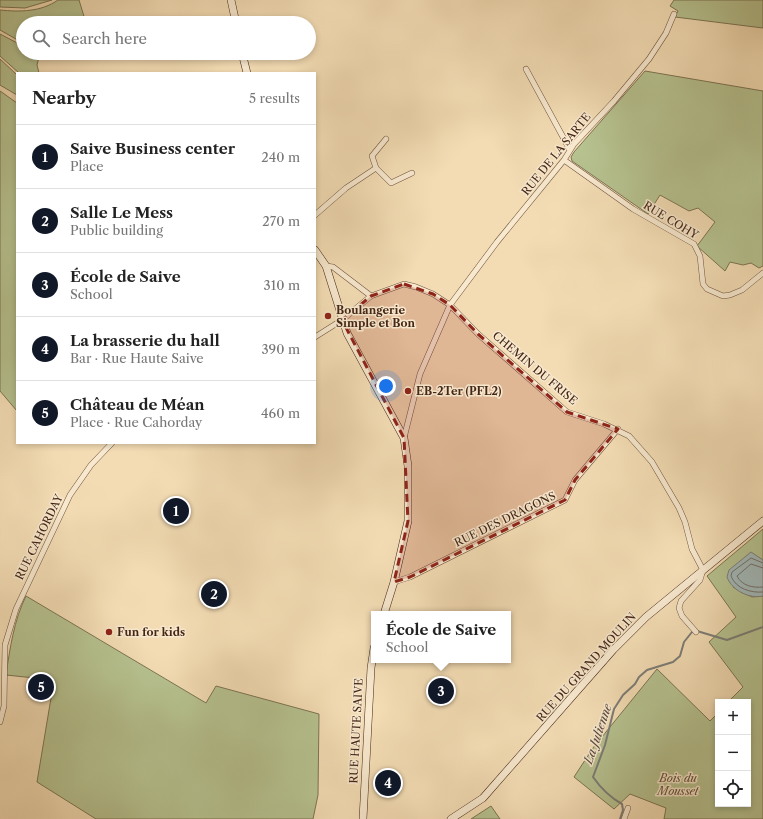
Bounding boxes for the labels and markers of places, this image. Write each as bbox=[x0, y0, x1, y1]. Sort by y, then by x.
place label: Boulangerie Simple et Bon bbox=[336, 303, 415, 330]
marker: Boulangerie Simple et Bon bbox=[323, 311, 333, 321]
place label: EB-2Ter (PFL2) bbox=[416, 384, 502, 398]
marker: EB-2Ter (PFL2) bbox=[403, 386, 413, 396]
pin: 1 bbox=[163, 496, 189, 526]
pin: 2 bbox=[201, 579, 227, 609]
place label: Fun for kids bbox=[117, 625, 185, 639]
marker: Fun for kids bbox=[104, 627, 114, 637]
pin: 5 bbox=[28, 672, 54, 702]
pin: 3 bbox=[428, 676, 454, 706]
pin: 4 bbox=[375, 768, 401, 798]

